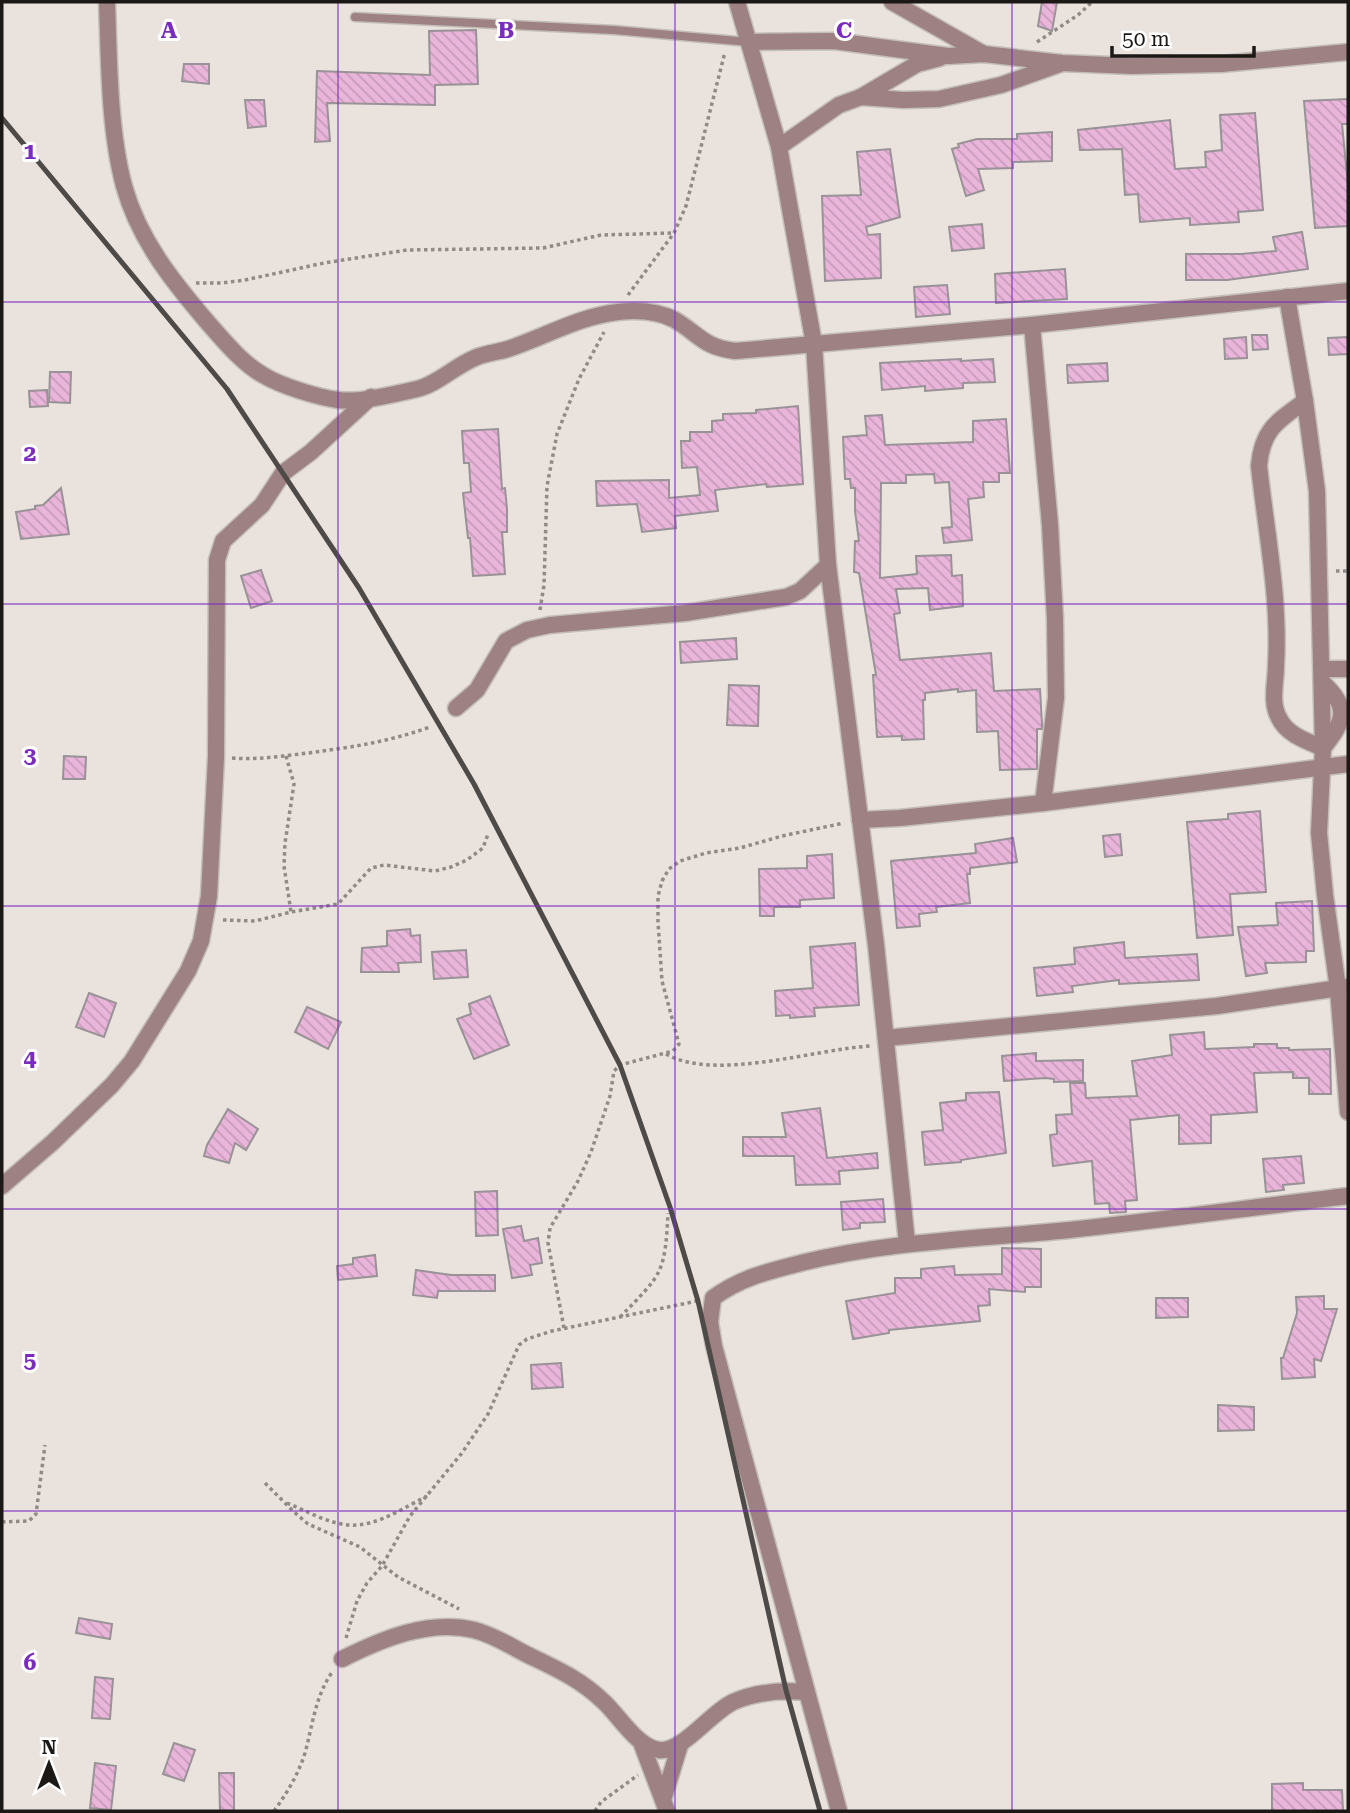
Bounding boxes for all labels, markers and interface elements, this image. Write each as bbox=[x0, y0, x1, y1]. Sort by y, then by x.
scale bar bbox=[1112, 14, 1254, 58]
text: A bbox=[161, 17, 178, 44]
text: B bbox=[498, 17, 514, 44]
text: C bbox=[836, 17, 852, 44]
text: 50 m bbox=[1122, 27, 1170, 51]
text: 1 bbox=[24, 138, 37, 165]
text: 2 bbox=[24, 440, 36, 467]
text: 3 bbox=[24, 742, 37, 769]
text: 4 bbox=[24, 1045, 37, 1072]
text: 5 bbox=[24, 1347, 37, 1374]
text: 6 bbox=[24, 1649, 37, 1676]
north arrow bbox=[14, 1729, 84, 1799]
text: N bbox=[42, 1736, 57, 1759]

